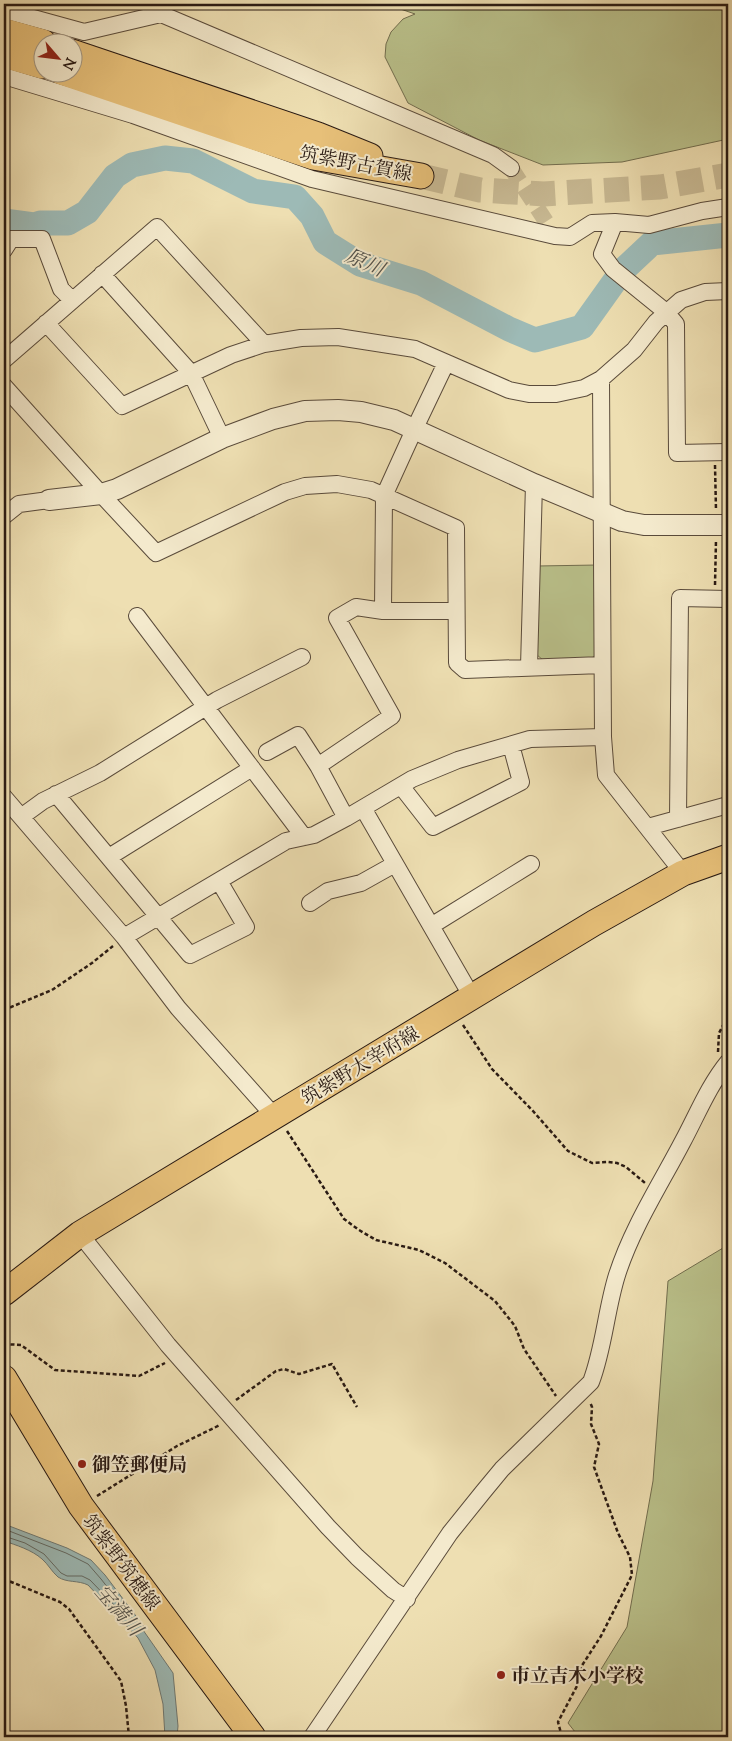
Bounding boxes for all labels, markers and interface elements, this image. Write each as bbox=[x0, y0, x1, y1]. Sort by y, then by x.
north arrow bbox=[32, 32, 82, 82]
text: N bbox=[56, 54, 79, 73]
street label: 筑紫野古賀線 bbox=[297, 141, 414, 190]
water label: 原川 bbox=[340, 243, 390, 286]
street label: 筑紫野太宰府線 bbox=[297, 1021, 425, 1113]
place label: 御笠郵便局 bbox=[92, 1453, 187, 1480]
marker: 御笠郵便局 bbox=[76, 1458, 88, 1470]
street label: 筑紫野筑穂線 bbox=[75, 1510, 165, 1617]
water label: 宝満川 bbox=[86, 1579, 149, 1645]
place label: 市立吉木小学校 bbox=[511, 1664, 644, 1691]
marker: 市立吉木小学校 bbox=[495, 1669, 507, 1681]

